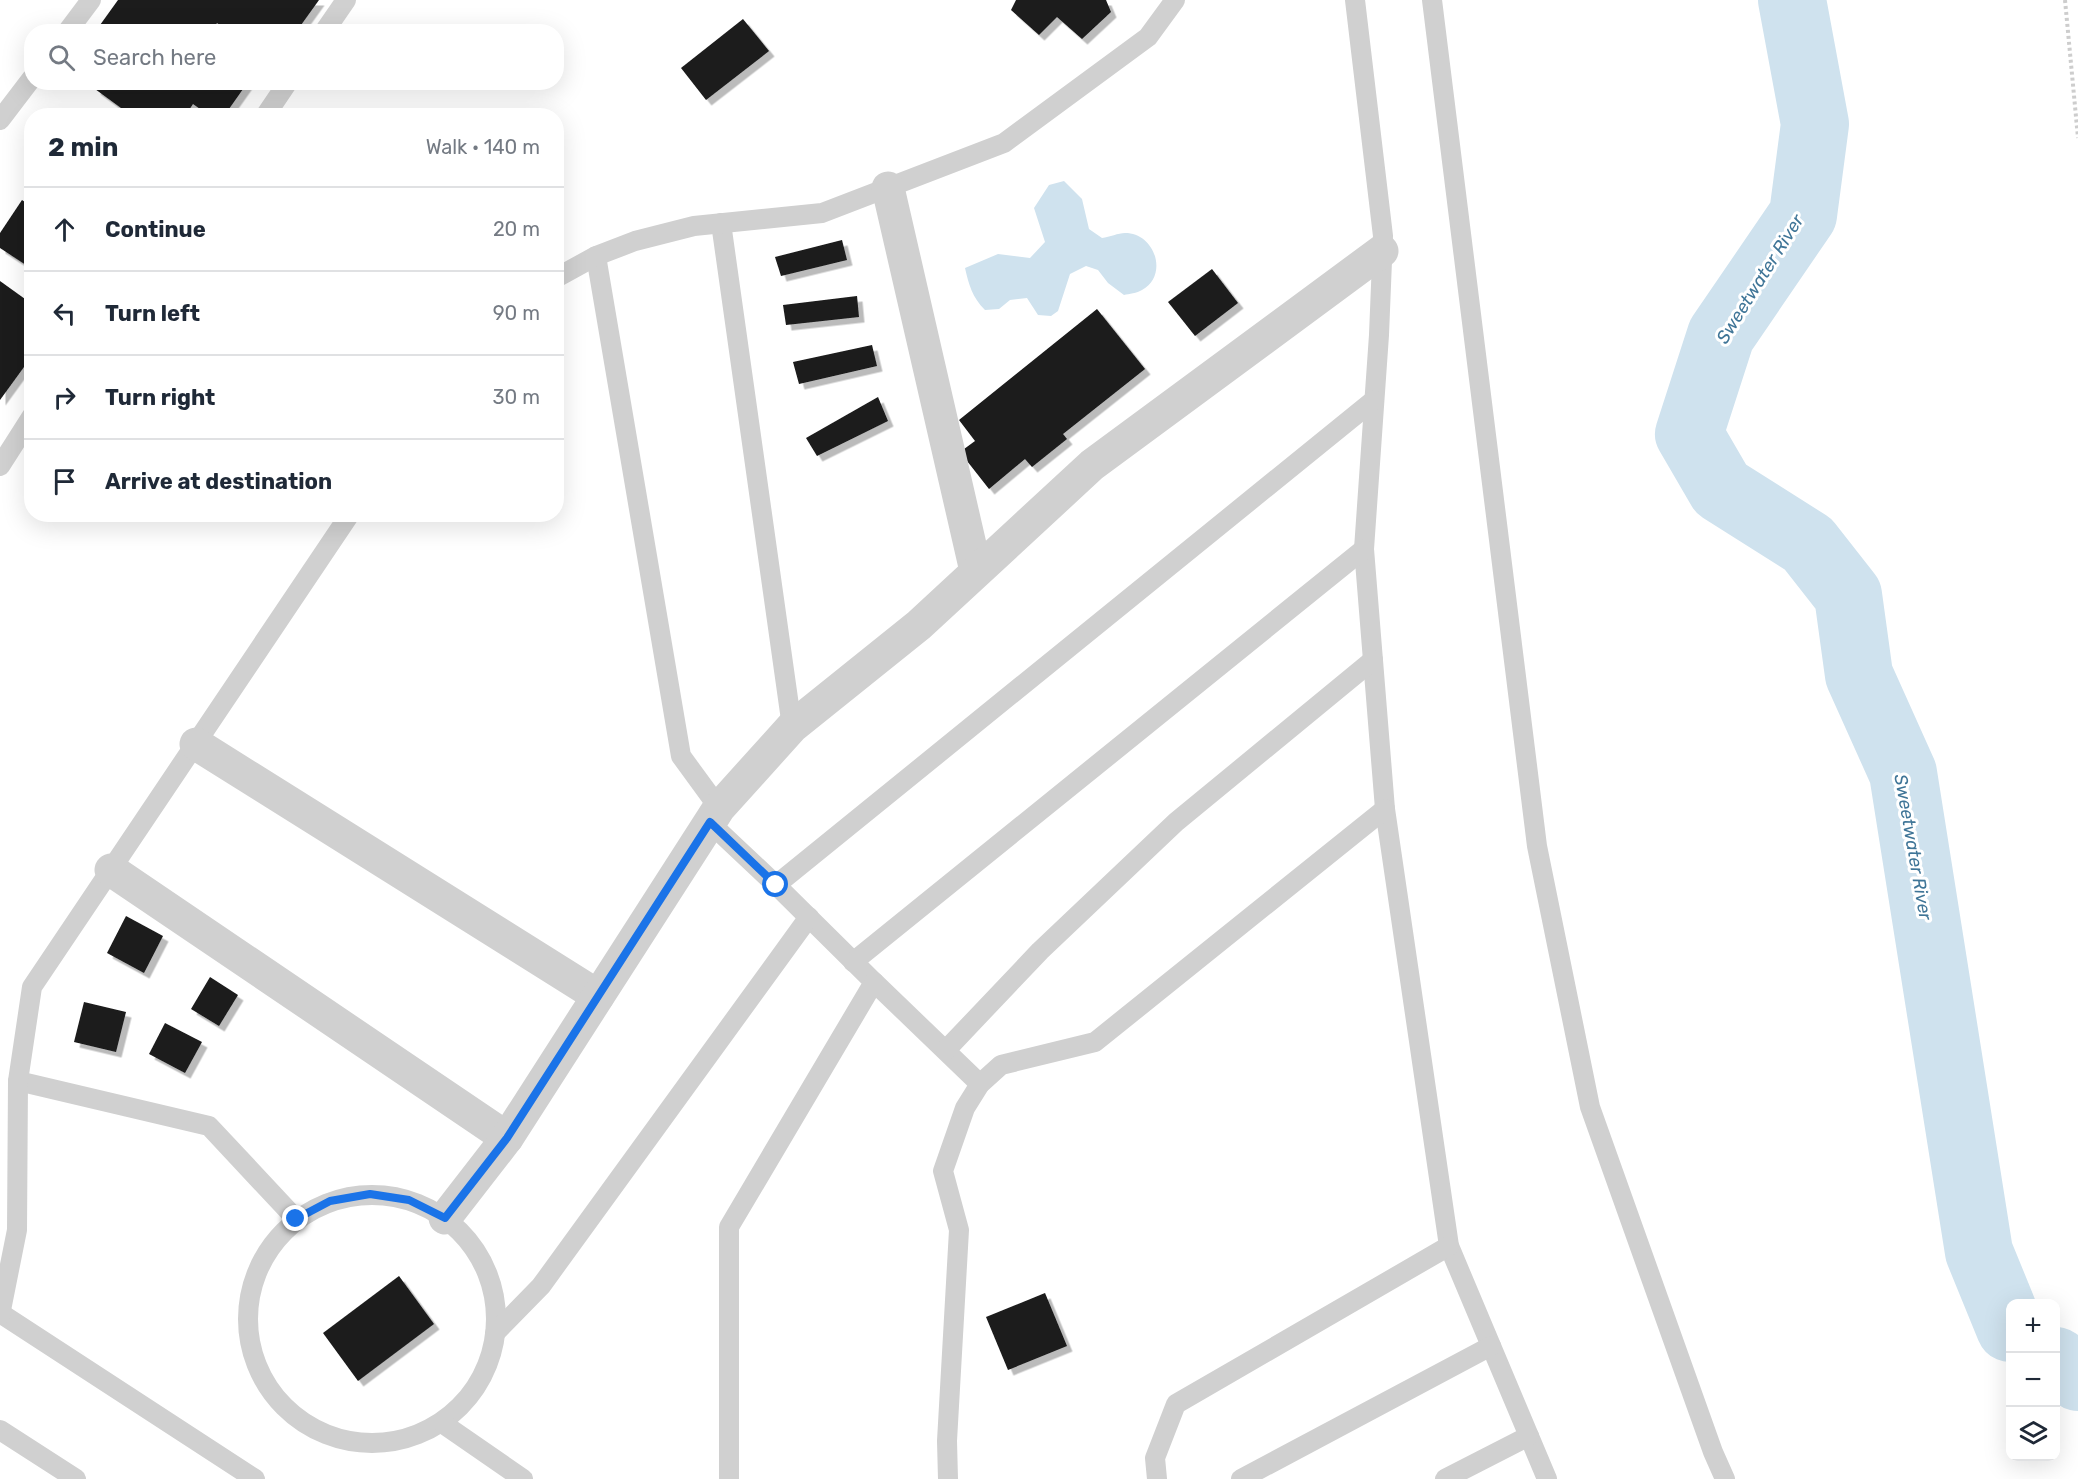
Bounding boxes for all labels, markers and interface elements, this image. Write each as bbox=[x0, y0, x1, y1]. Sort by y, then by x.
search box bbox=[24, 24, 564, 90]
icon: search bbox=[45, 41, 78, 74]
text: Search here bbox=[93, 44, 216, 71]
text: 2 min bbox=[48, 132, 118, 163]
text: Walk · 140 m bbox=[426, 135, 540, 159]
water label: Sweetwater River bbox=[1711, 210, 1809, 348]
icon: ahead bbox=[48, 213, 81, 246]
text: Continue bbox=[105, 216, 206, 243]
text: 20 m bbox=[493, 217, 540, 241]
icon: left bbox=[48, 297, 81, 330]
text: Turn left bbox=[105, 300, 200, 327]
text: 90 m bbox=[493, 301, 540, 325]
icon: right bbox=[48, 381, 81, 414]
text: Turn right bbox=[105, 384, 215, 411]
text: 30 m bbox=[493, 385, 540, 409]
icon: arrive bbox=[48, 465, 81, 498]
text: Arrive at destination bbox=[105, 468, 332, 495]
water label: Sweetwater River bbox=[1889, 772, 1937, 923]
route start bbox=[762, 871, 788, 897]
route end bbox=[282, 1205, 308, 1231]
map controls bbox=[2006, 1299, 2060, 1461]
button: + bbox=[2006, 1299, 2060, 1353]
button: − bbox=[2006, 1353, 2060, 1407]
button: layers bbox=[2006, 1407, 2060, 1461]

